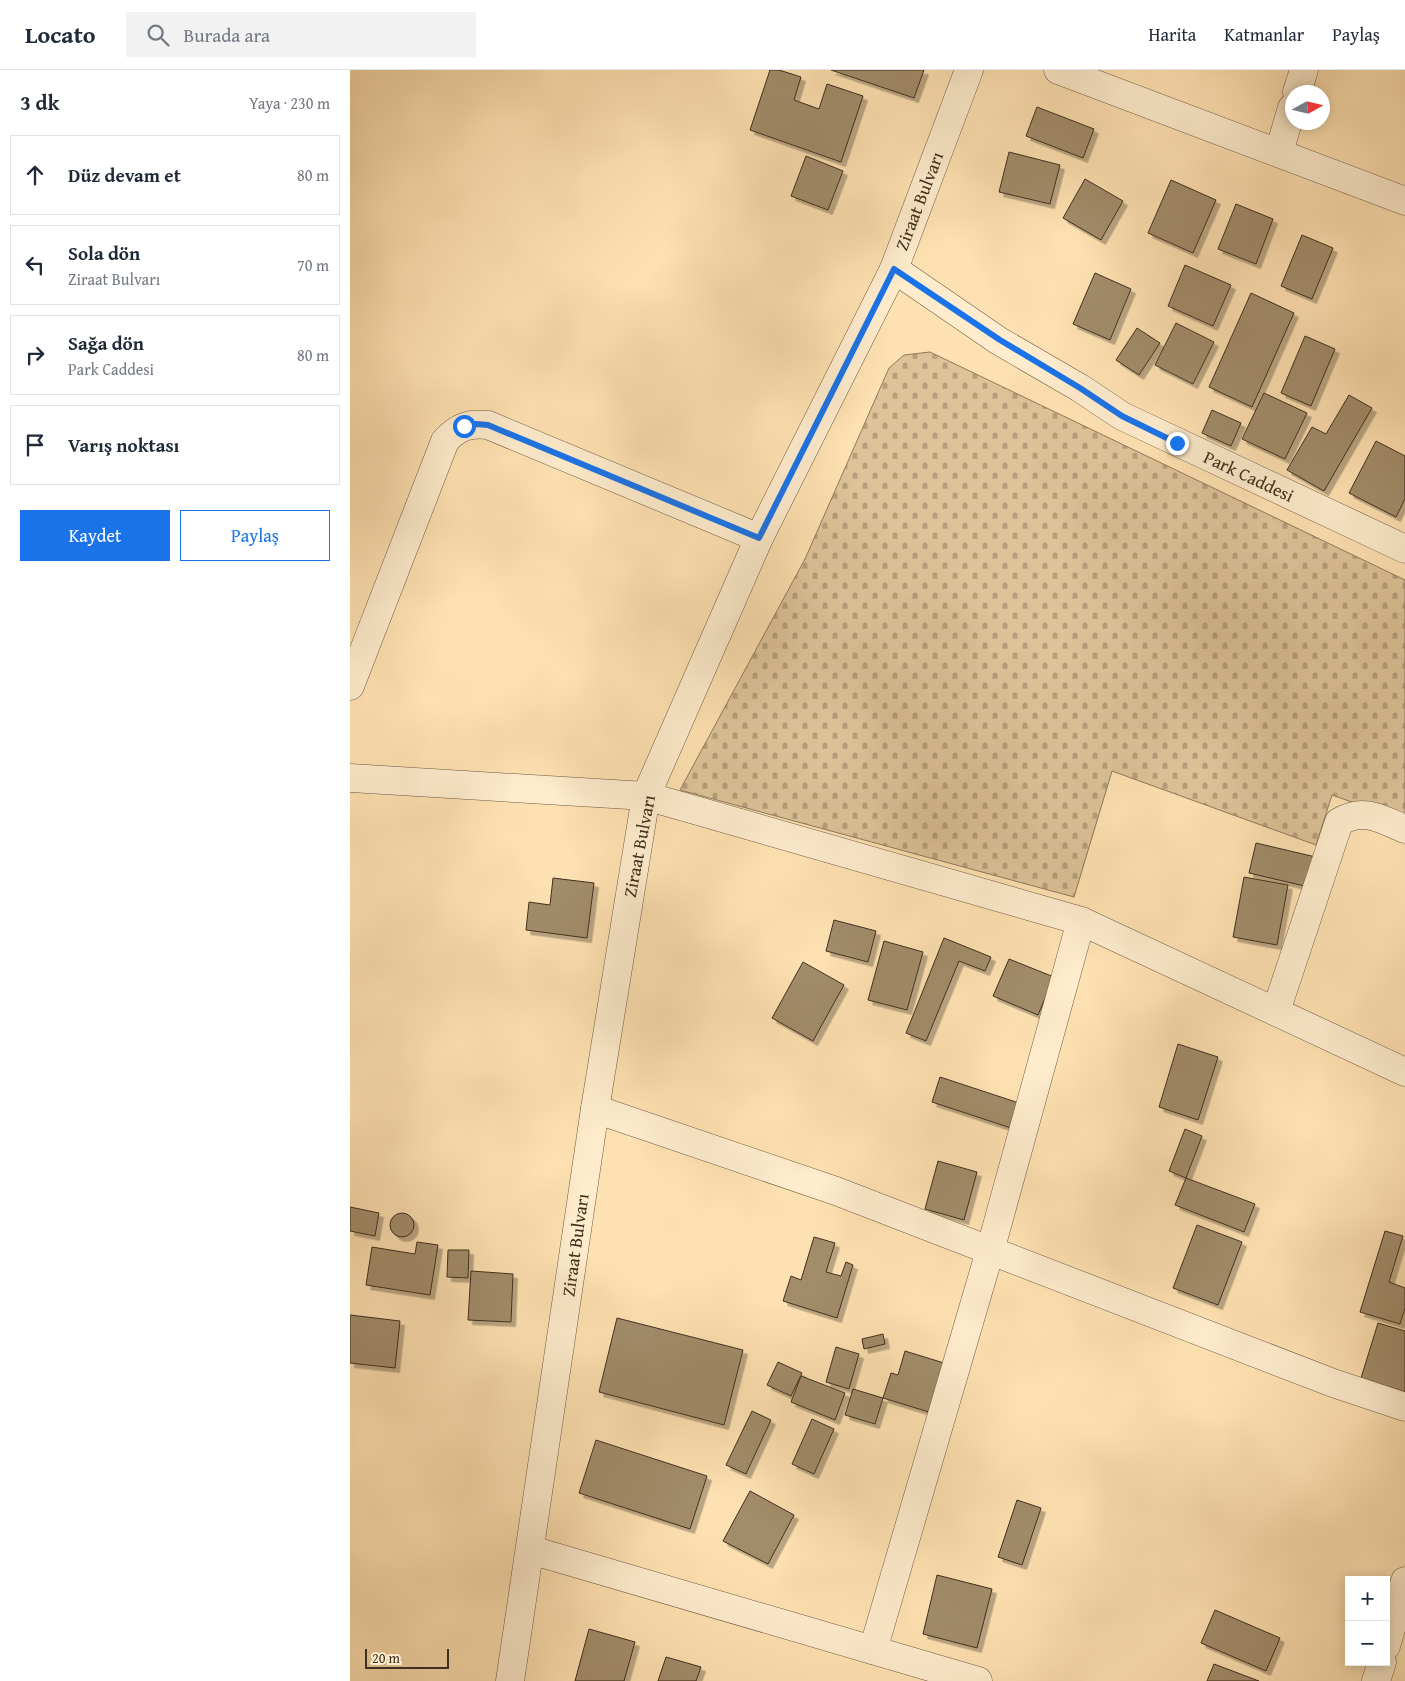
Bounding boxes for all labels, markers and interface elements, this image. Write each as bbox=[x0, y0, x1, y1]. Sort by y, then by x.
search box bbox=[126, 12, 476, 57]
text: Locato bbox=[25, 17, 96, 52]
icon: search bbox=[144, 21, 172, 49]
text: Burada ara bbox=[184, 21, 270, 49]
text: Harita bbox=[1149, 21, 1196, 48]
text: Katmanlar bbox=[1224, 21, 1304, 48]
text: Paylaş bbox=[1332, 21, 1380, 48]
north arrow bbox=[1285, 85, 1330, 130]
text: 3 dk bbox=[20, 87, 60, 118]
text: Yaya · 230 m bbox=[249, 91, 330, 115]
street label: Ziraat Bulvarı bbox=[888, 148, 950, 254]
icon: ahead bbox=[21, 161, 49, 189]
text: Düz devam et bbox=[68, 161, 181, 189]
text: 80 m bbox=[297, 163, 329, 187]
text: Sola dön bbox=[68, 239, 140, 267]
icon: left bbox=[21, 251, 49, 279]
text: 70 m bbox=[297, 253, 329, 277]
text: Ziraat Bulvarı bbox=[68, 267, 160, 291]
text: Sağa dön bbox=[68, 329, 144, 357]
icon: right bbox=[21, 341, 49, 369]
text: 80 m bbox=[297, 343, 329, 367]
text: Park Caddesi bbox=[68, 357, 154, 381]
route start bbox=[453, 415, 476, 438]
icon: arrive bbox=[21, 431, 49, 459]
text: Varış noktası bbox=[68, 431, 179, 459]
route end bbox=[1166, 432, 1189, 455]
street label: Park Caddesi bbox=[1199, 443, 1299, 509]
button: Kaydet bbox=[20, 510, 170, 561]
button: Paylaş bbox=[180, 510, 330, 561]
street label: Ziraat Bulvarı bbox=[616, 792, 662, 900]
street label: Ziraat Bulvarı bbox=[554, 1192, 596, 1298]
map controls bbox=[1345, 1576, 1390, 1666]
button: + bbox=[1345, 1576, 1390, 1621]
button: − bbox=[1345, 1621, 1390, 1666]
scale bar bbox=[365, 1646, 449, 1669]
text: 20 m bbox=[372, 1648, 400, 1668]

